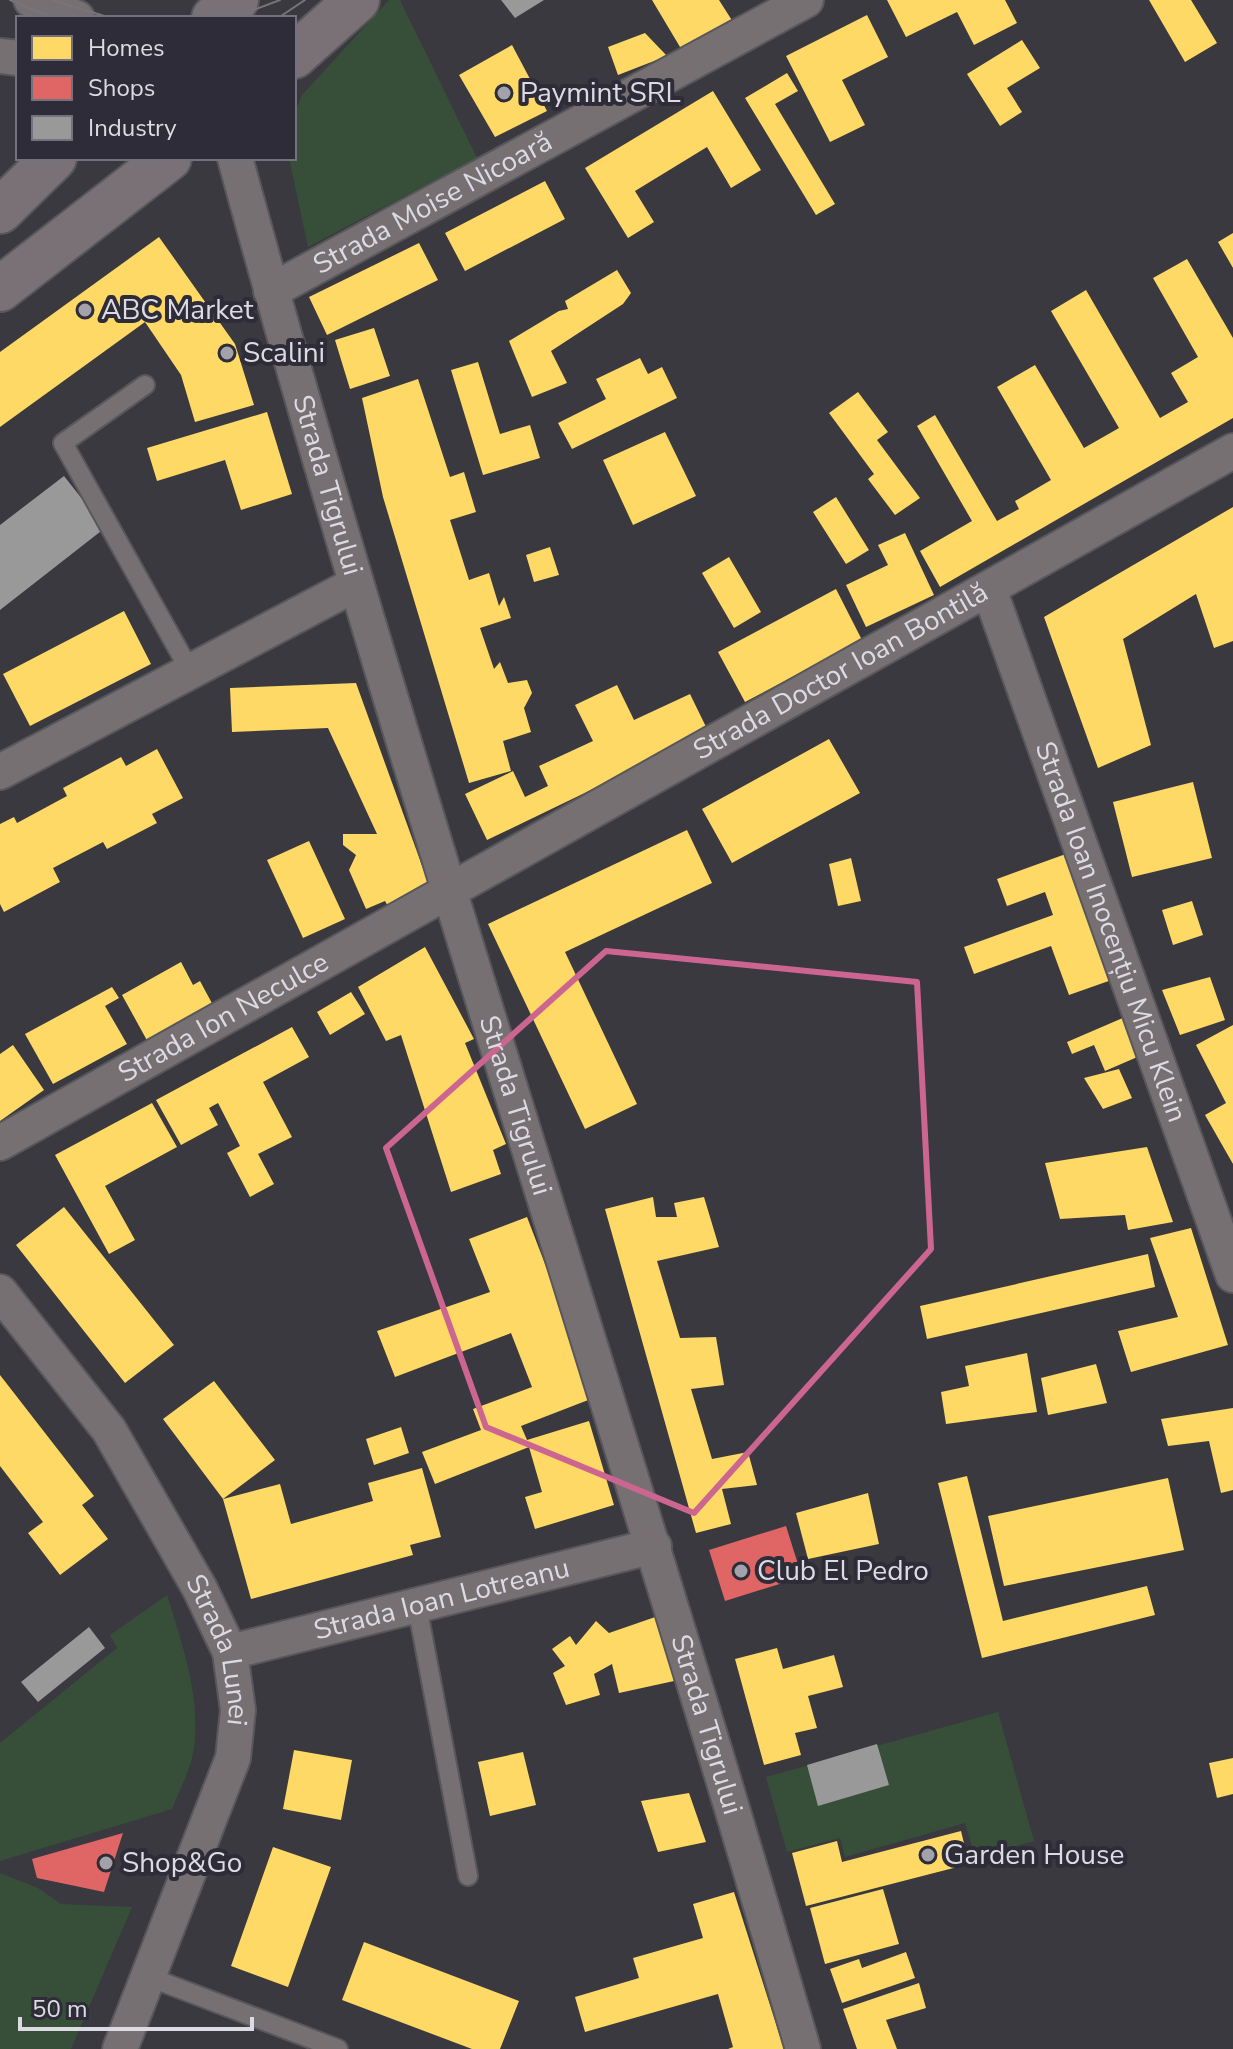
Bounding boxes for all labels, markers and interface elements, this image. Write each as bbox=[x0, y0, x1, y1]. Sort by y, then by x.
legend bbox=[16, 16, 296, 160]
text: Homes bbox=[88, 32, 164, 64]
text: Shops bbox=[88, 72, 155, 104]
place label: Paymint SRL bbox=[520, 74, 681, 112]
marker: Paymint SRL bbox=[495, 84, 513, 102]
text: Industry bbox=[88, 112, 177, 144]
street label: Strada Moise Nicoară bbox=[306, 123, 559, 284]
place label: ABC Market bbox=[101, 291, 254, 329]
marker: ABC Market bbox=[76, 301, 94, 319]
place label: Scalini bbox=[243, 334, 325, 372]
marker: Scalini bbox=[218, 344, 236, 362]
street label: Strada Tigrului bbox=[283, 391, 372, 580]
street label: Strada Doctor Ioan Bontilă bbox=[686, 573, 995, 769]
street label: Strada Ioan Inocențiu Micu Klein bbox=[1026, 736, 1196, 1127]
street label: Strada Ion Neculce bbox=[111, 943, 335, 1092]
street label: Strada Tigrului bbox=[470, 1011, 561, 1200]
street label: Strada Ioan Lotreanu bbox=[310, 1549, 573, 1649]
place label: Club El Pedro bbox=[757, 1552, 929, 1590]
marker: Club El Pedro bbox=[732, 1562, 750, 1580]
street label: Strada Lunei bbox=[177, 1567, 257, 1728]
street label: Strada Tigrului bbox=[661, 1630, 752, 1819]
place label: Garden House bbox=[944, 1836, 1124, 1874]
place label: Shop&Go bbox=[122, 1844, 242, 1882]
marker: Garden House bbox=[919, 1846, 937, 1864]
marker: Shop&Go bbox=[97, 1854, 115, 1872]
scale bar bbox=[20, 1981, 252, 2031]
text: 50 m bbox=[32, 1993, 88, 2025]

